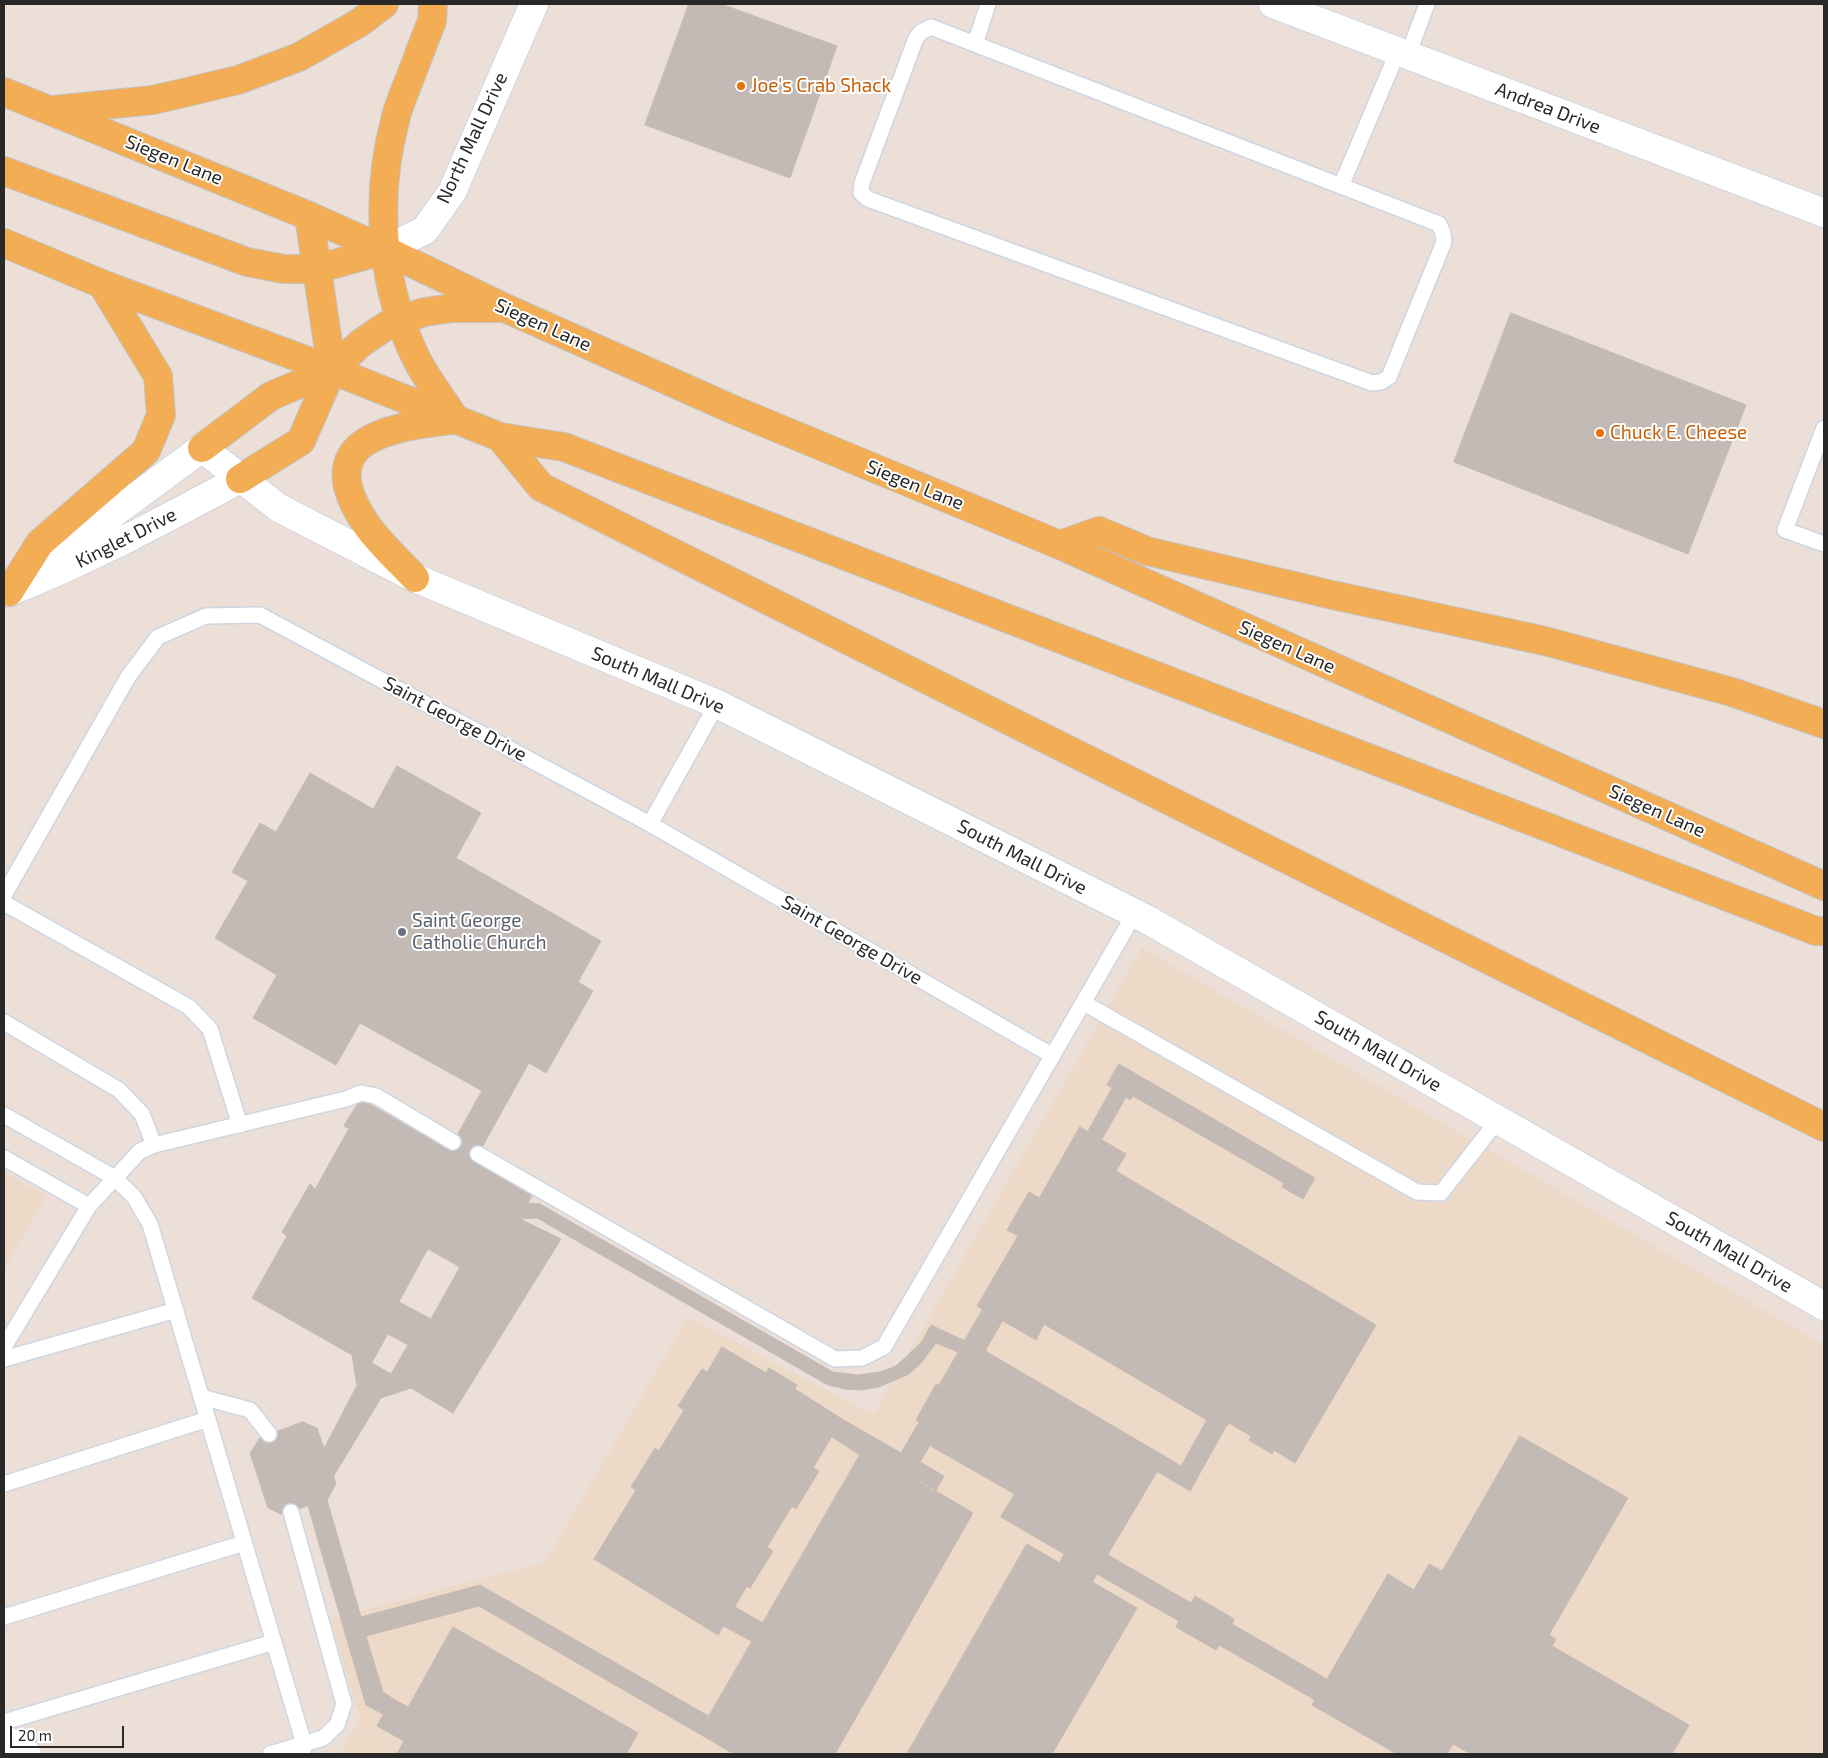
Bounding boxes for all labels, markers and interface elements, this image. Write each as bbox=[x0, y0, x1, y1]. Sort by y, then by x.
street label: North Mall Drive bbox=[432, 69, 512, 207]
place label: Joe's Crab Shack bbox=[751, 75, 891, 97]
street label: Andrea Drive bbox=[1492, 77, 1604, 139]
marker: Joe's Crab Shack bbox=[735, 80, 747, 92]
street label: Siegen Lane bbox=[122, 130, 226, 190]
street label: Siegen Lane bbox=[491, 294, 595, 356]
place label: Chuck E. Cheese bbox=[1610, 422, 1747, 444]
marker: Chuck E. Cheese bbox=[1594, 427, 1606, 439]
street label: Siegen Lane bbox=[863, 455, 967, 515]
street label: Kinglet Drive bbox=[72, 503, 180, 573]
street label: Siegen Lane bbox=[1235, 616, 1339, 678]
street label: South Mall Drive bbox=[588, 642, 728, 718]
street label: Saint George Drive bbox=[380, 672, 530, 766]
street label: Siegen Lane bbox=[1605, 780, 1709, 842]
street label: South Mall Drive bbox=[953, 814, 1091, 900]
street label: Saint George Drive bbox=[778, 890, 926, 990]
place label: Saint George Catholic Church bbox=[412, 910, 547, 954]
marker: Saint George Catholic Church bbox=[396, 926, 408, 938]
street label: South Mall Drive bbox=[1311, 1005, 1445, 1097]
street label: South Mall Drive bbox=[1662, 1206, 1796, 1298]
scale bar bbox=[12, 1716, 126, 1748]
text: 20 m bbox=[18, 1726, 52, 1744]

